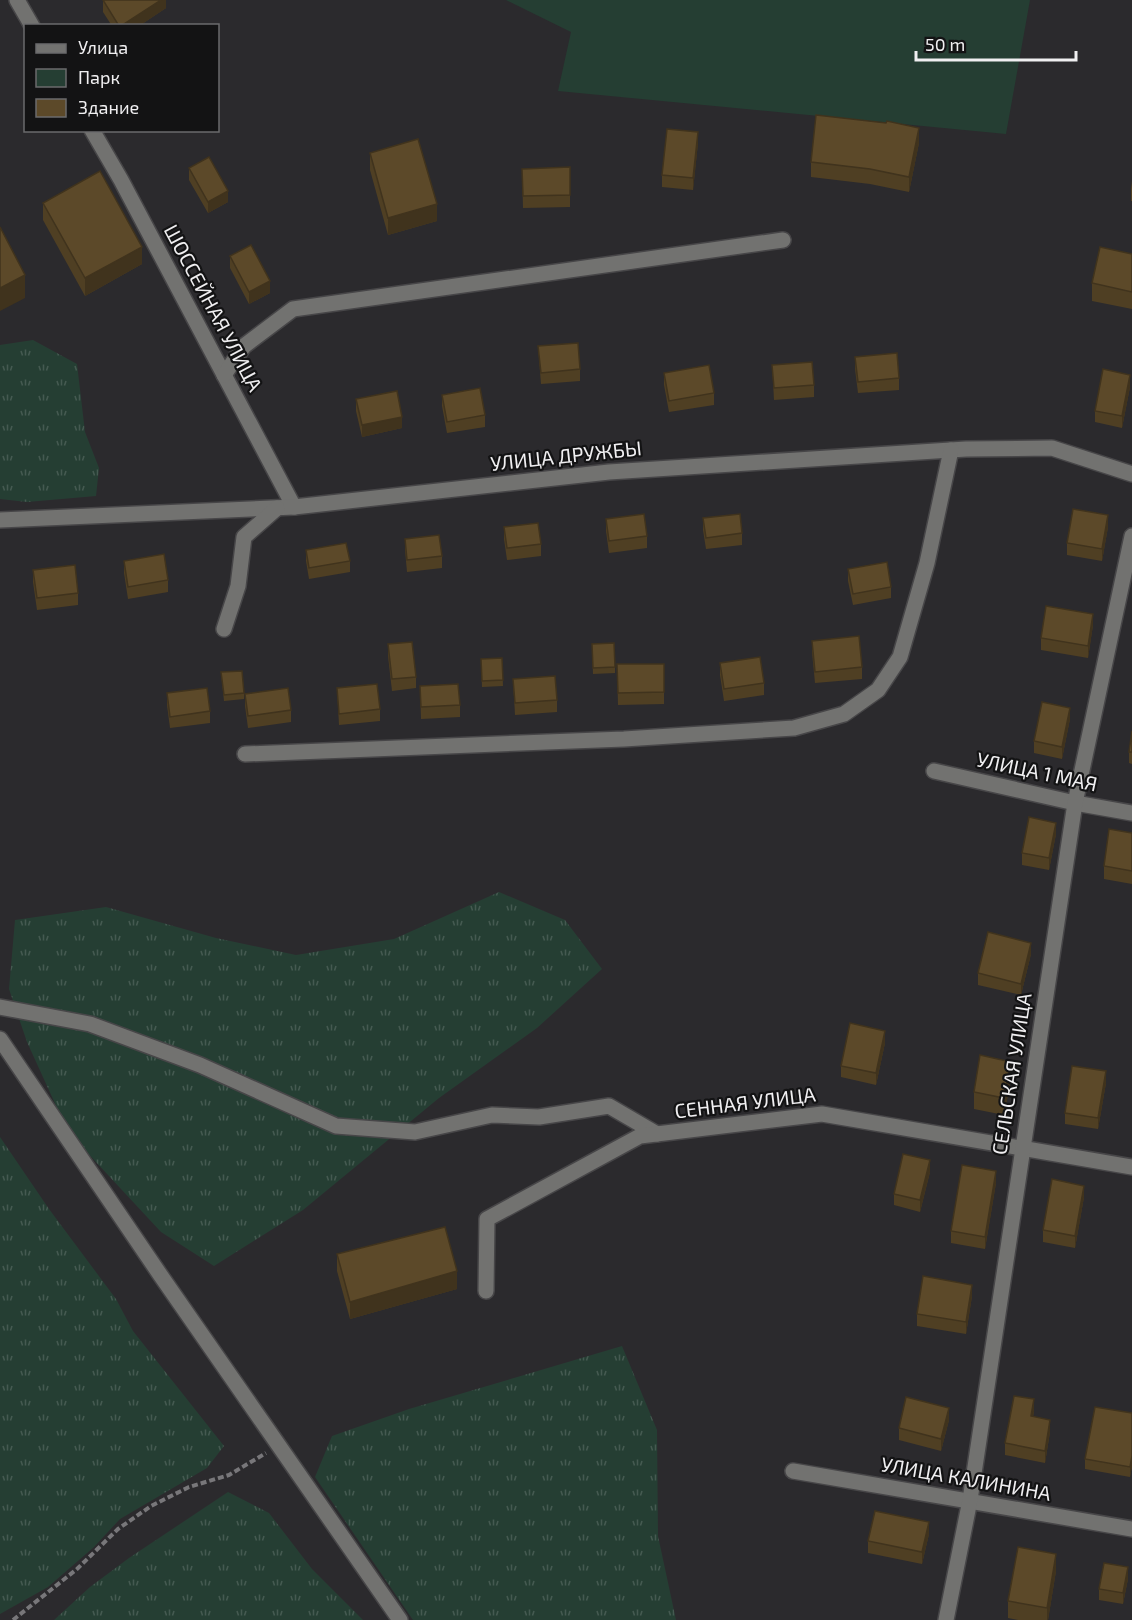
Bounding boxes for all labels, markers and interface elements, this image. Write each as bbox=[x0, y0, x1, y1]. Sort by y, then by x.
legend bbox=[24, 24, 219, 132]
scale bar bbox=[916, 24, 1076, 62]
text: 50 m bbox=[925, 33, 965, 55]
text: Улица bbox=[78, 36, 128, 58]
text: Парк bbox=[78, 66, 120, 88]
text: Здание bbox=[78, 96, 139, 118]
street label: ШОССЕЙНАЯ УЛИЦА bbox=[160, 220, 268, 396]
street label: УЛИЦА ДРУЖБЫ bbox=[489, 435, 643, 475]
street label: УЛИЦА 1 МАЯ bbox=[975, 747, 1100, 796]
street label: СЕЛЬСКАЯ УЛИЦА bbox=[986, 991, 1036, 1156]
street label: СЕННАЯ УЛИЦА bbox=[673, 1081, 817, 1123]
street label: УЛИЦА КАЛИНИНА bbox=[879, 1451, 1054, 1505]

